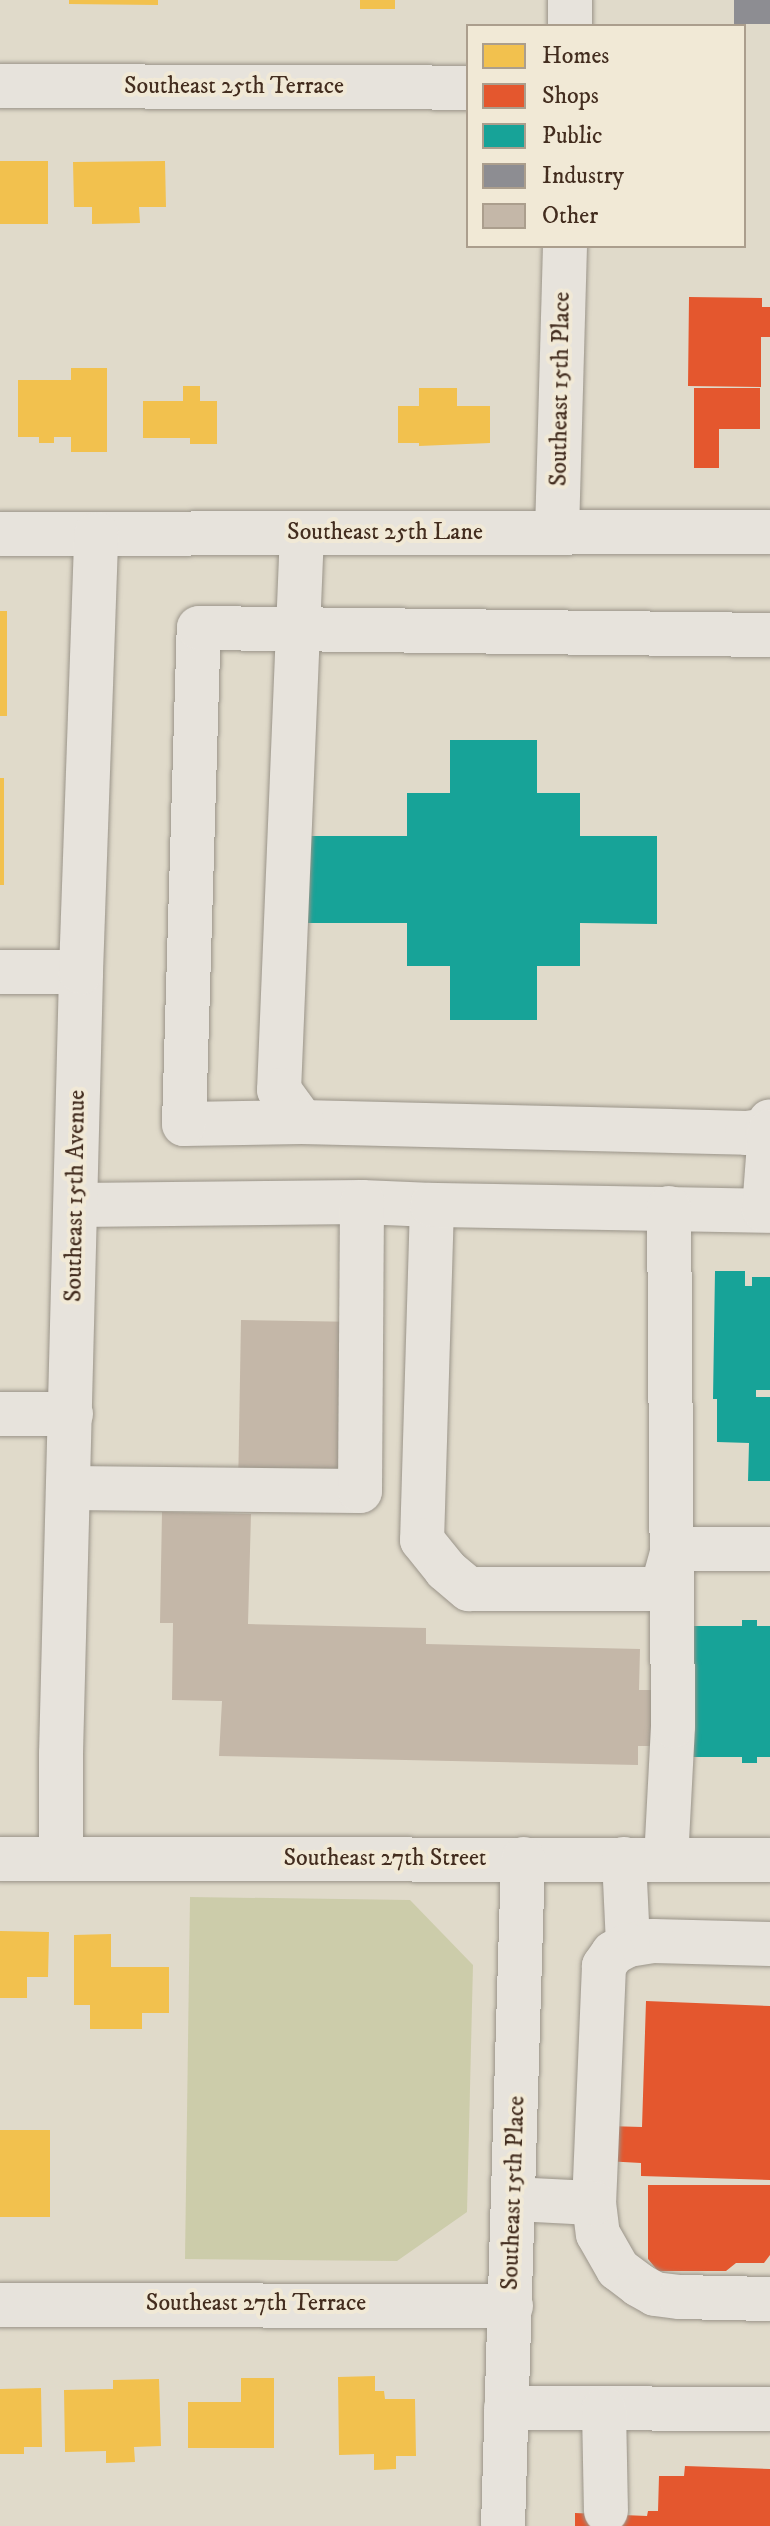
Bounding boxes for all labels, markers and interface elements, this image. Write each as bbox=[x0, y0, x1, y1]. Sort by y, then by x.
legend bbox=[466, 24, 746, 248]
text: Homes bbox=[542, 41, 609, 71]
street label: Southeast 25th Terrace bbox=[124, 73, 344, 101]
text: Shops bbox=[542, 81, 599, 111]
text: Public bbox=[542, 121, 602, 151]
text: Industry bbox=[542, 161, 624, 191]
text: Other bbox=[542, 201, 598, 231]
street label: Southeast 15th Place bbox=[545, 291, 577, 487]
street label: Southeast 25th Lane bbox=[287, 519, 483, 547]
street label: Southeast 15th Avenue bbox=[60, 1090, 92, 1302]
street label: Southeast 27th Street bbox=[283, 1845, 487, 1873]
street label: Southeast 15th Place bbox=[496, 2095, 532, 2291]
street label: Southeast 27th Terrace bbox=[146, 2290, 366, 2318]

